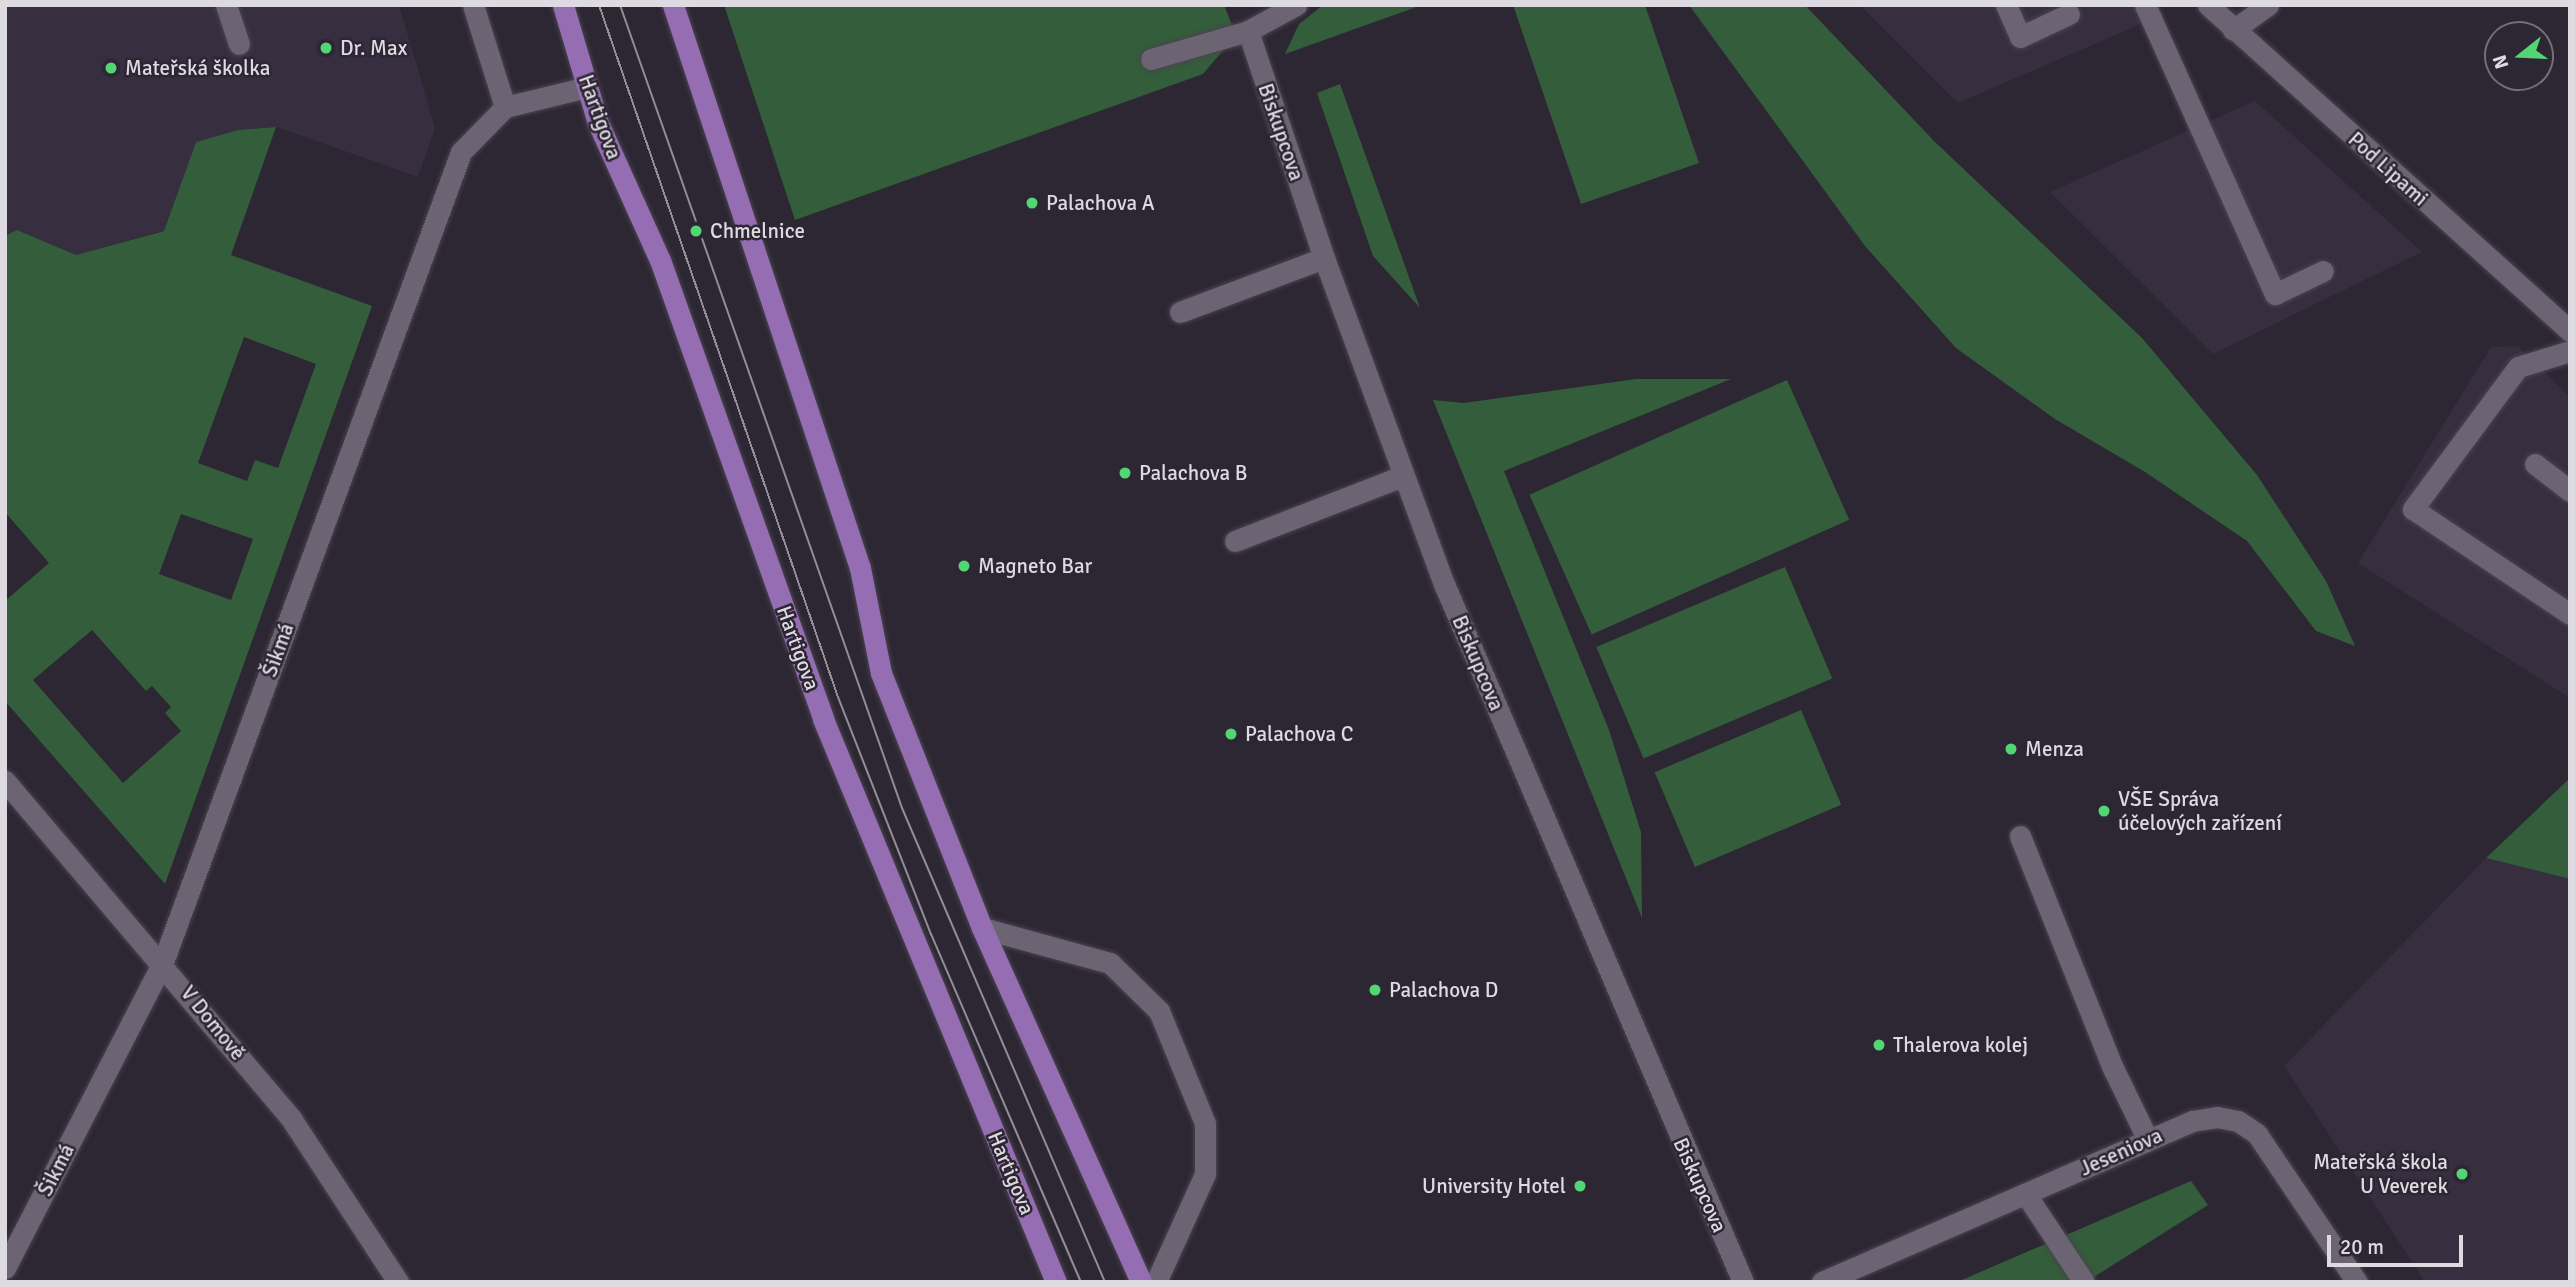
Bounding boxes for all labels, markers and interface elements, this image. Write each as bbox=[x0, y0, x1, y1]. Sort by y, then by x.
north arrow bbox=[2484, 21, 2554, 91]
place label: Dr. Max bbox=[340, 35, 407, 61]
marker: Dr. Max bbox=[318, 40, 334, 56]
text: N bbox=[2487, 52, 2514, 72]
place label: Mateřská školka bbox=[125, 55, 270, 81]
marker: Mateřská školka bbox=[103, 60, 119, 76]
street label: Hartigova bbox=[573, 71, 627, 163]
street label: Biskupcova bbox=[1253, 80, 1309, 184]
street label: Pod Lipami bbox=[2343, 127, 2433, 211]
place label: Palachova A bbox=[1046, 190, 1155, 216]
marker: Palachova A bbox=[1024, 195, 1040, 211]
place label: Chmelnice bbox=[710, 218, 805, 244]
marker: Chmelnice bbox=[688, 223, 704, 239]
place label: Palachova B bbox=[1139, 460, 1247, 486]
marker: Palachova B bbox=[1117, 465, 1133, 481]
place label: Magneto Bar bbox=[978, 553, 1092, 579]
marker: Magneto Bar bbox=[956, 558, 972, 574]
street label: Hartigova bbox=[771, 602, 825, 694]
street label: Biskupcova bbox=[1447, 612, 1509, 714]
street label: Šikmá bbox=[257, 620, 299, 680]
place label: Palachova C bbox=[1245, 721, 1353, 747]
marker: Palachova C bbox=[1223, 726, 1239, 742]
place label: Menza bbox=[2025, 736, 2084, 762]
marker: Menza bbox=[2003, 741, 2019, 757]
place label: VŠE Správa účelových zařízení bbox=[2118, 786, 2282, 836]
marker: VŠE Správa účelových zařízení bbox=[2096, 803, 2112, 819]
place label: Palachova D bbox=[1389, 977, 1498, 1003]
street label: V Domově bbox=[175, 981, 251, 1065]
marker: Palachova D bbox=[1367, 982, 1383, 998]
place label: Thalerova kolej bbox=[1893, 1032, 2028, 1058]
marker: Thalerova kolej bbox=[1871, 1037, 1887, 1053]
street label: Jeseniova bbox=[2076, 1123, 2166, 1181]
street label: Hartigova bbox=[982, 1128, 1040, 1218]
street label: Biskupcova bbox=[1668, 1134, 1732, 1236]
street label: Šikmá bbox=[32, 1140, 80, 1200]
place label: Mateřská škola U Veverek bbox=[2313, 1149, 2448, 1199]
marker: Mateřská škola U Veverek bbox=[2454, 1166, 2470, 1182]
place label: University Hotel bbox=[1422, 1173, 1566, 1199]
marker: University Hotel bbox=[1572, 1178, 1588, 1194]
scale bar bbox=[2330, 1220, 2466, 1264]
text: 20 m bbox=[2340, 1234, 2384, 1260]

